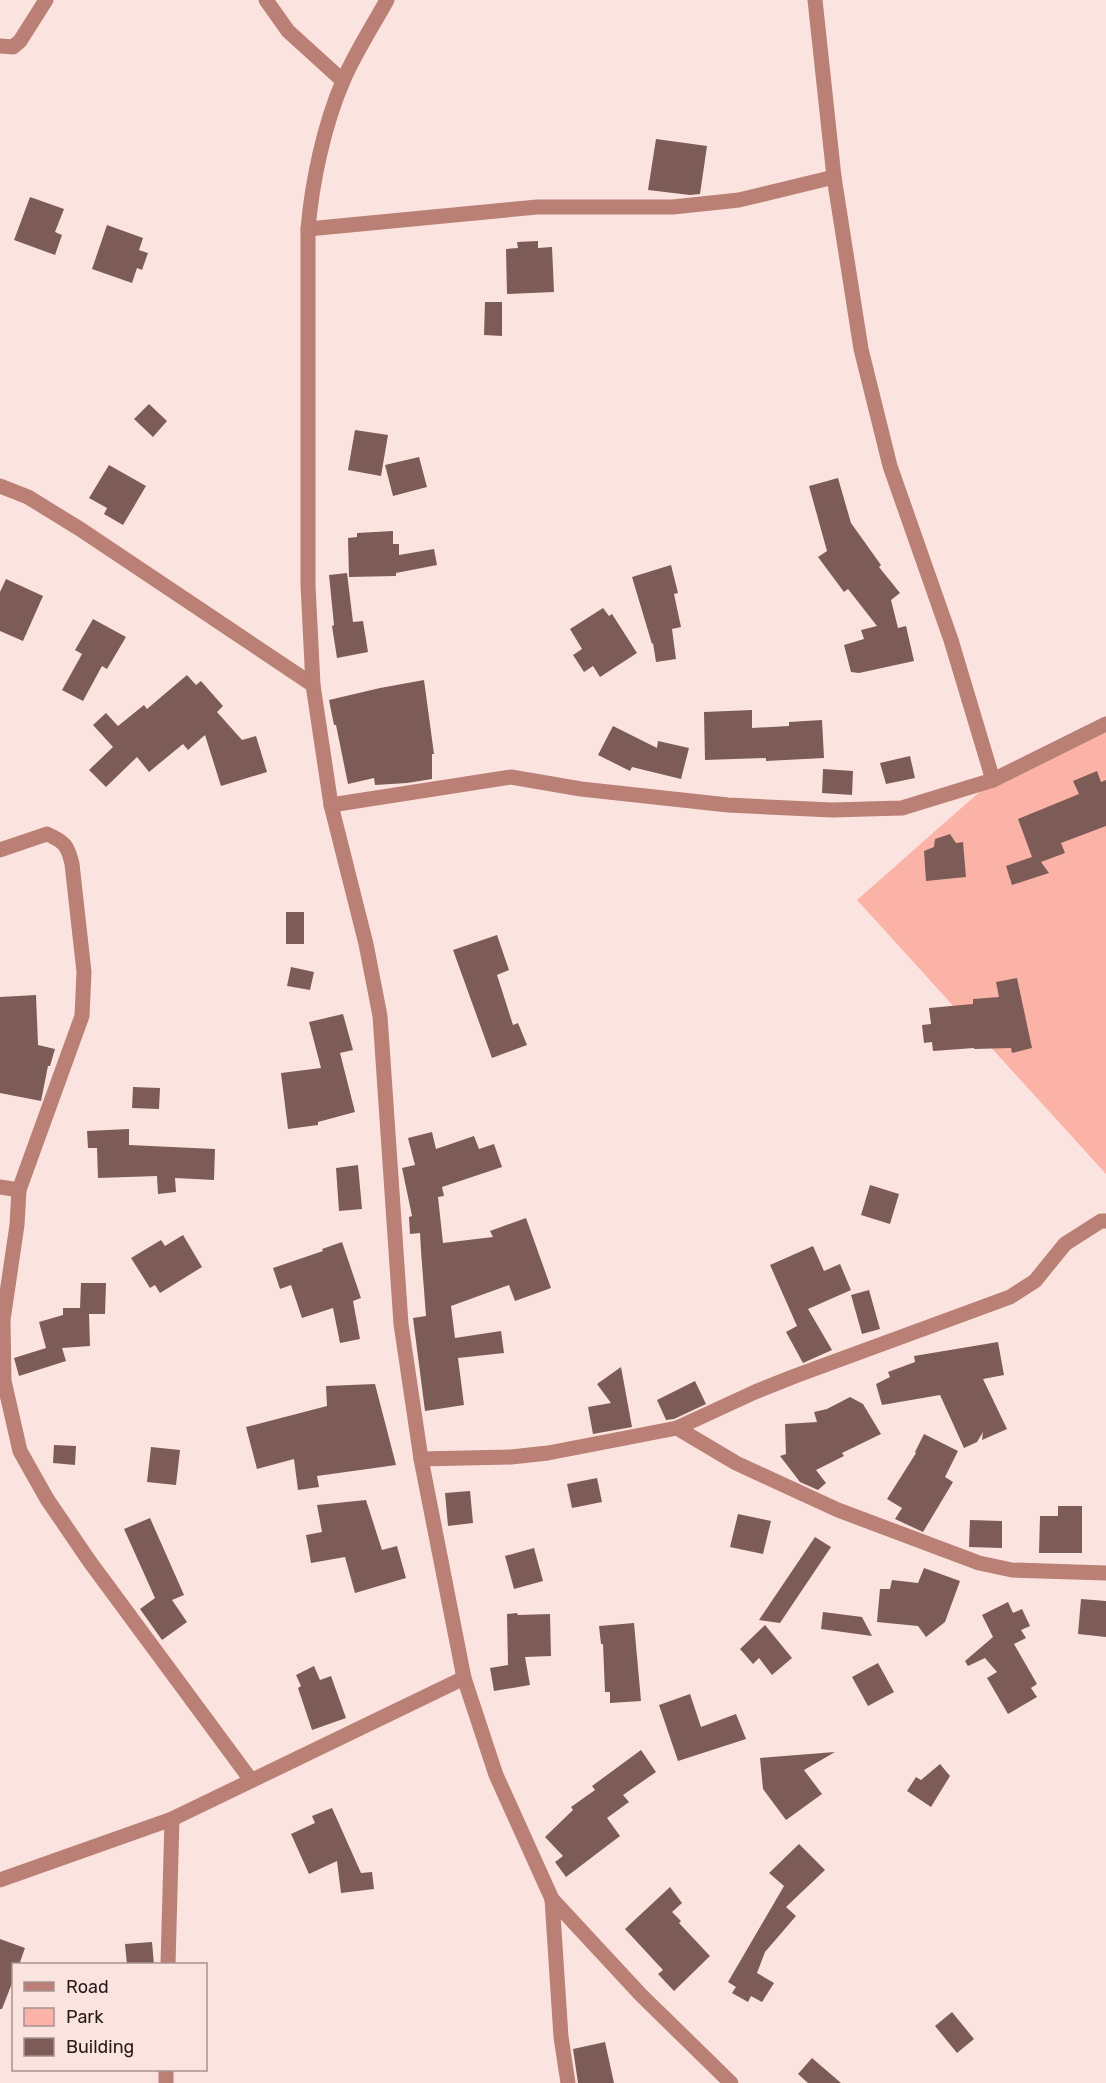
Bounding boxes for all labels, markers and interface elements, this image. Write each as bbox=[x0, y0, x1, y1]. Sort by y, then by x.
legend bbox=[12, 1963, 207, 2071]
text: Road bbox=[66, 1976, 109, 1998]
text: Park bbox=[66, 2006, 104, 2028]
text: Building bbox=[66, 2036, 134, 2058]

